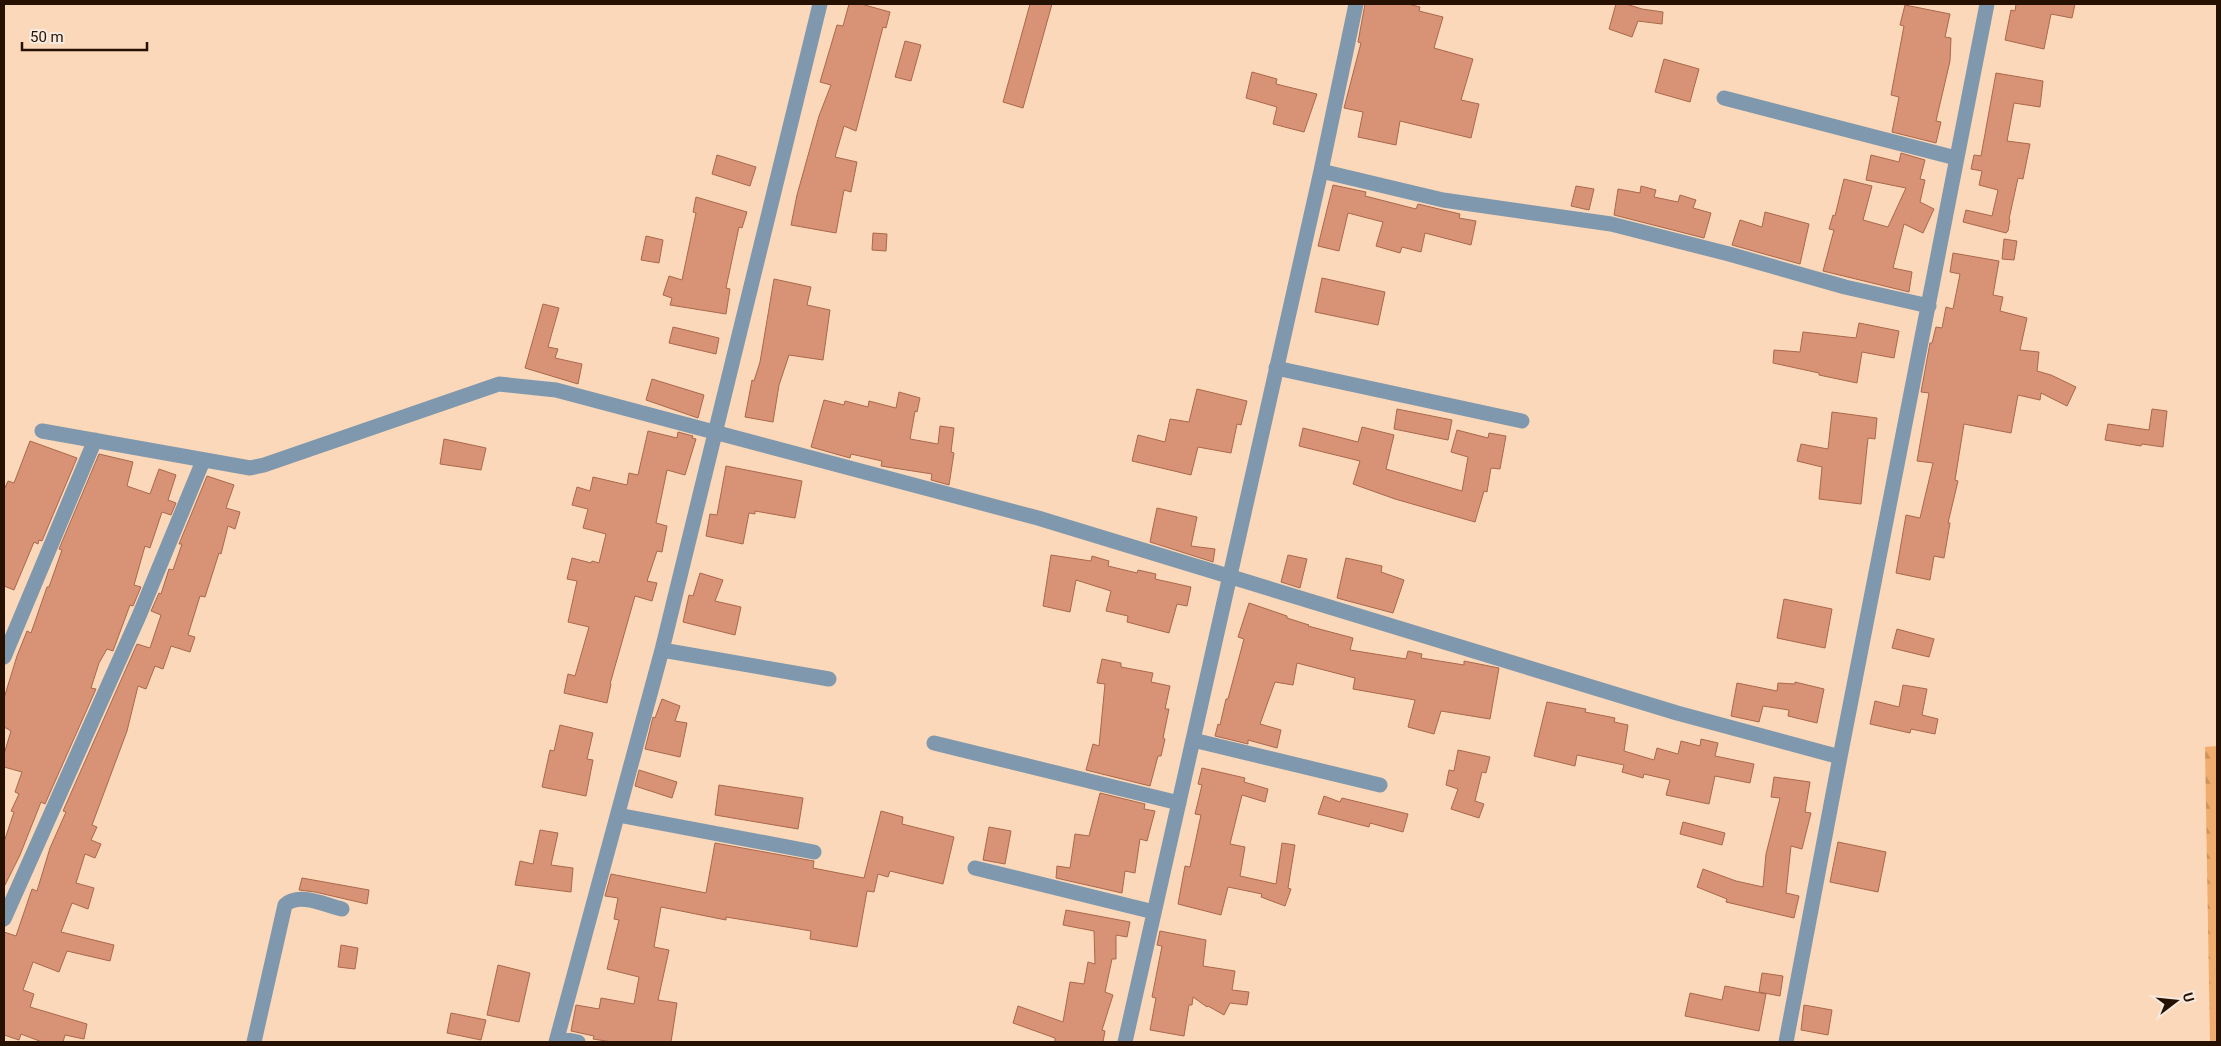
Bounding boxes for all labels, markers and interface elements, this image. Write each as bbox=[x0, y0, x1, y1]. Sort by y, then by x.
scale bar bbox=[22, 20, 148, 52]
text: 50 m bbox=[30, 28, 64, 46]
north arrow bbox=[2151, 976, 2201, 1026]
text: U bbox=[2180, 991, 2197, 1004]

